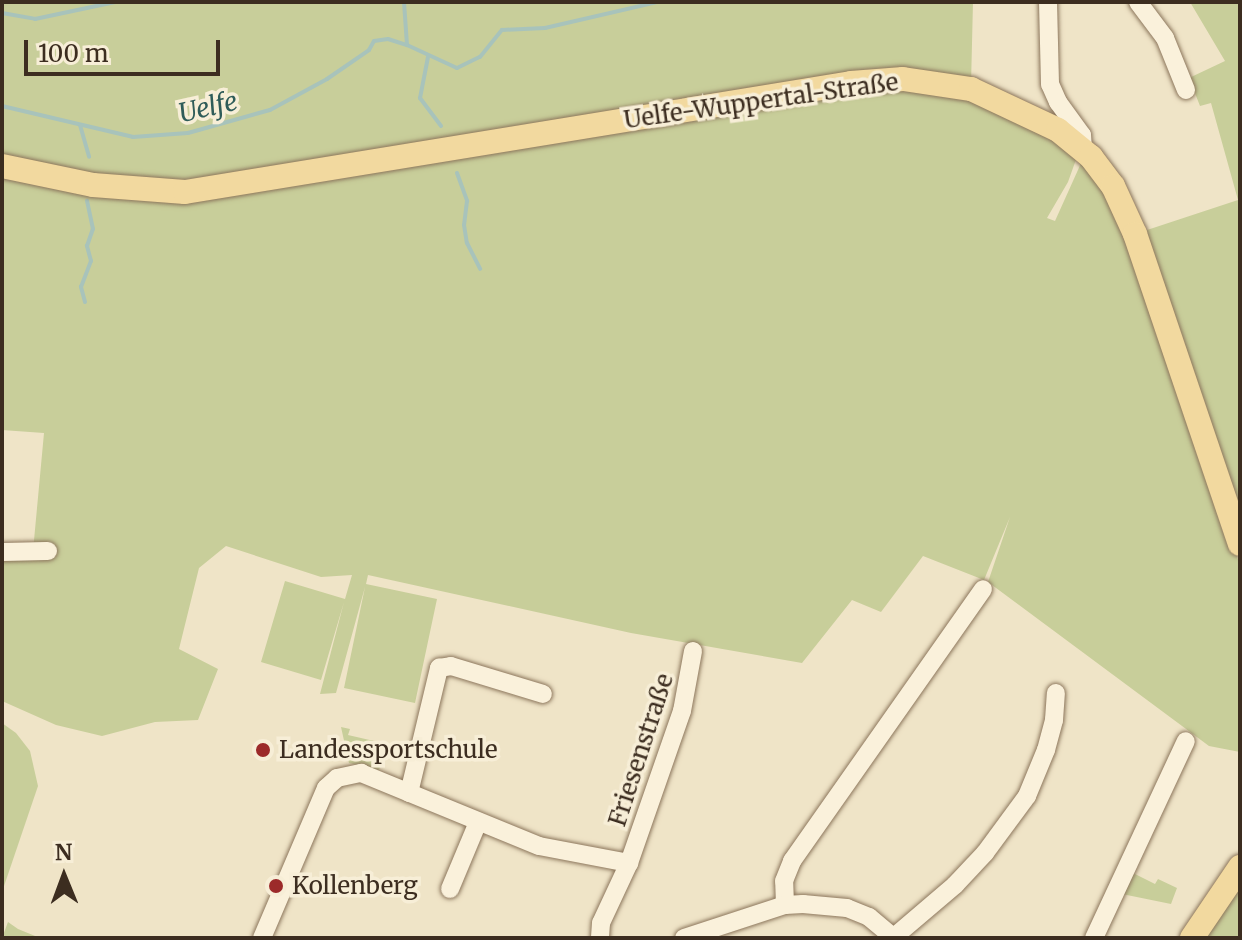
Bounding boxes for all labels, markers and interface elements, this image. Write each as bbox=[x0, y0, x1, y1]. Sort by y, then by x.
scale bar bbox=[28, 24, 224, 74]
text: 100 m bbox=[38, 38, 108, 69]
street label: Uelfe-Wuppertal-Straße bbox=[622, 67, 900, 135]
water label: Uelfe bbox=[176, 85, 240, 129]
street label: Friesenstraße bbox=[603, 670, 679, 830]
place label: Landessportschule bbox=[279, 736, 498, 764]
marker: Landessportschule bbox=[254, 741, 272, 759]
north arrow bbox=[24, 836, 104, 916]
text: N bbox=[55, 838, 73, 866]
place label: Kollenberg bbox=[292, 872, 418, 900]
marker: Kollenberg bbox=[267, 877, 285, 895]

